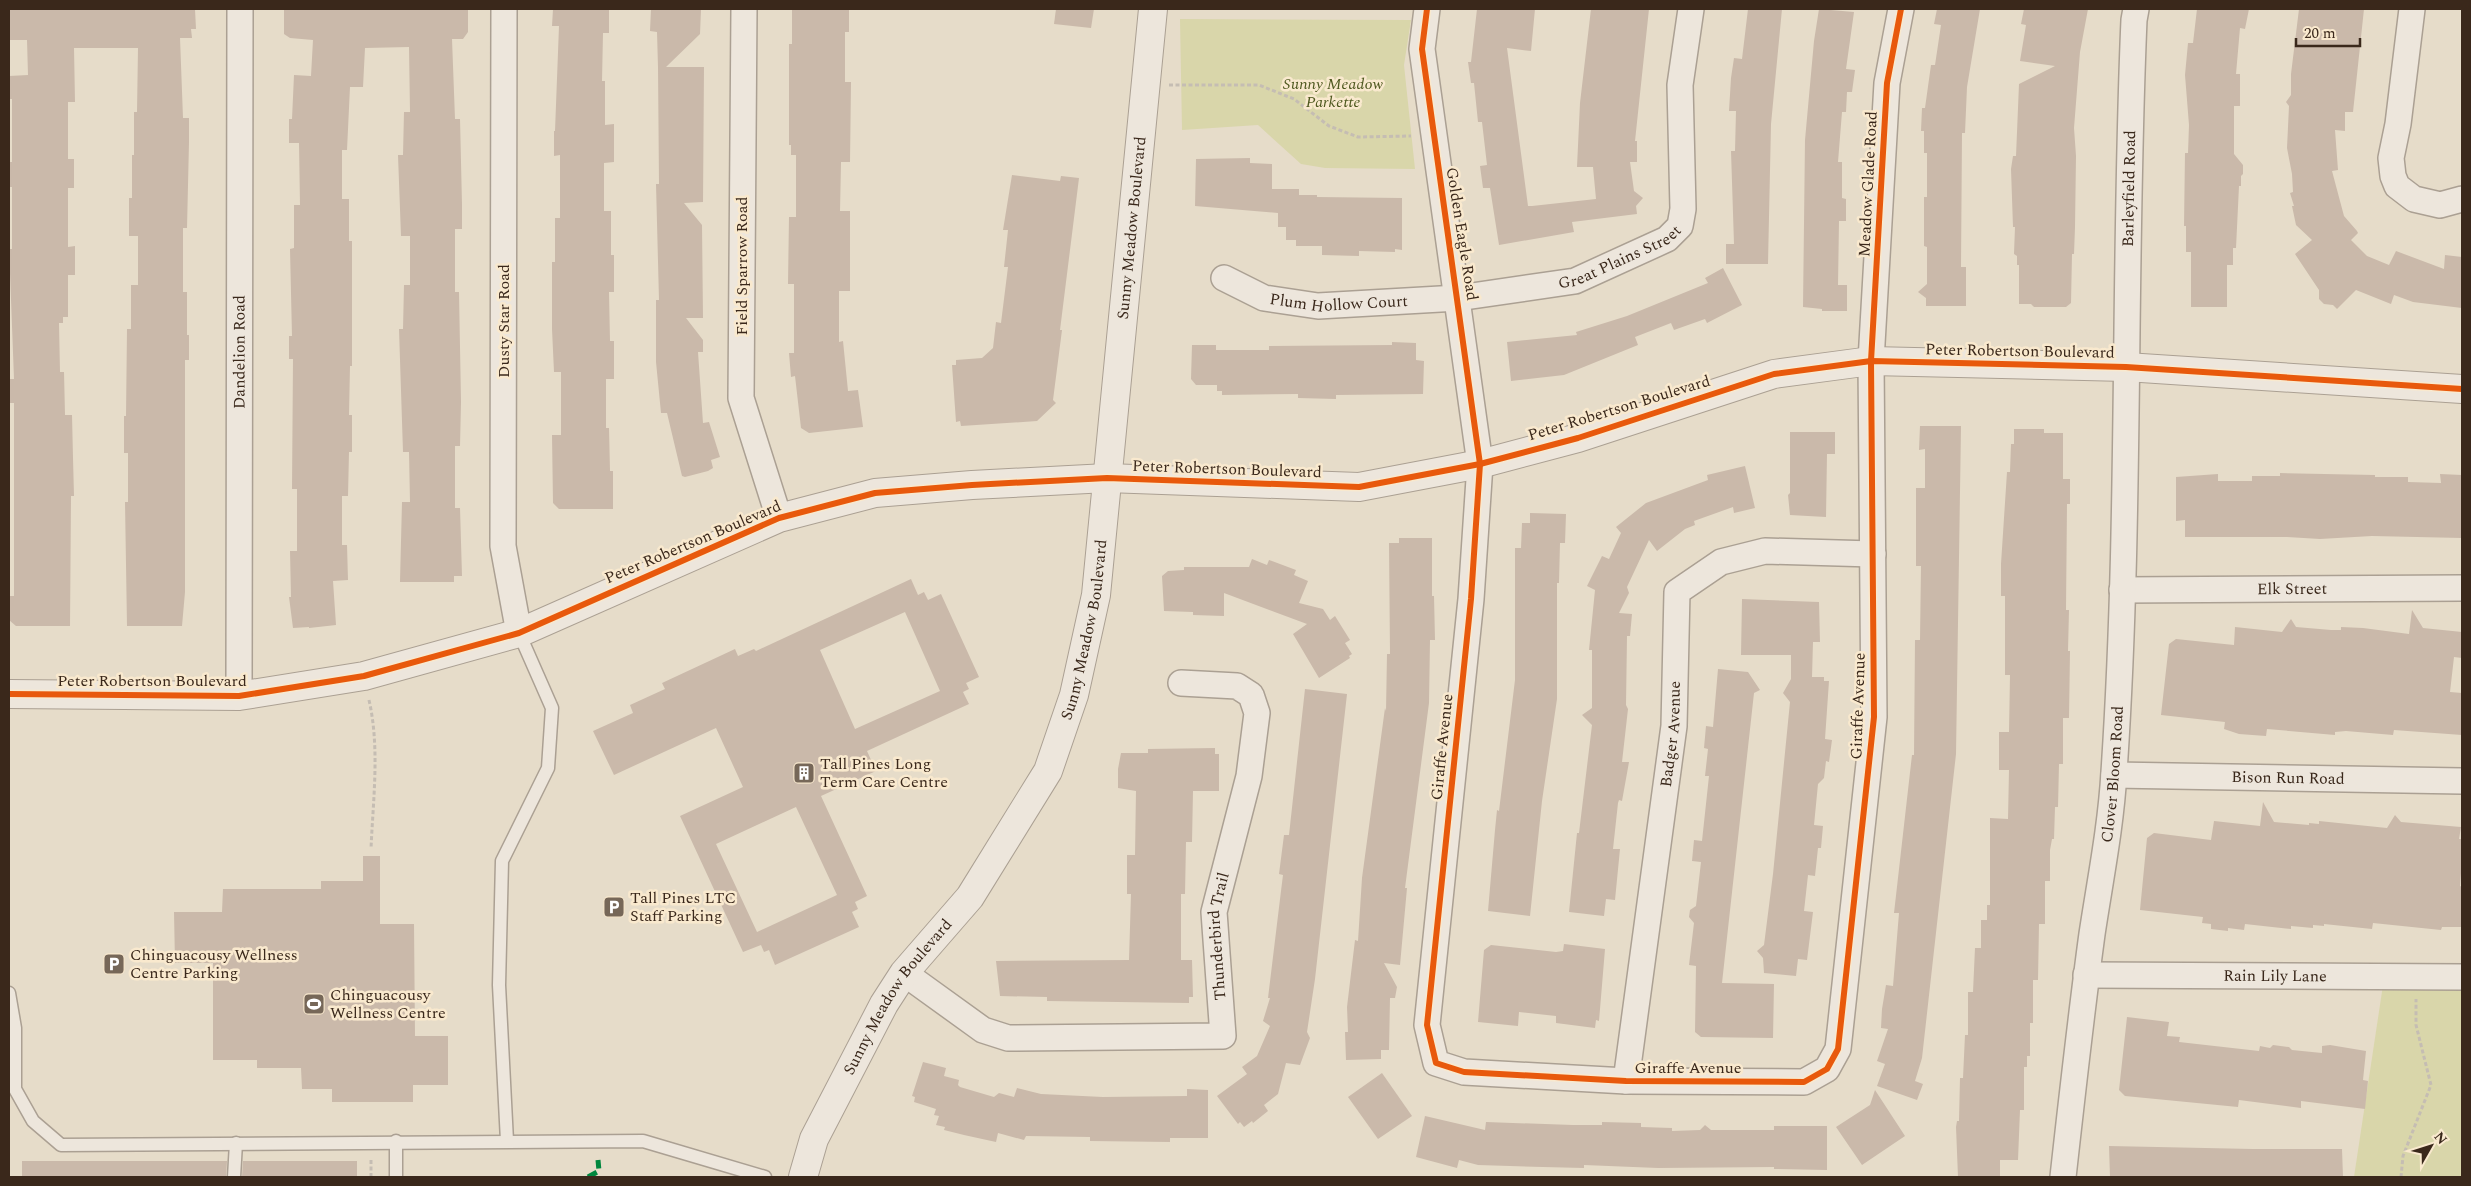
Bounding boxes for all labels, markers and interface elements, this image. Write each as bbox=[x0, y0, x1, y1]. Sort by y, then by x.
scale bar bbox=[2296, 15, 2360, 47]
text: 20 m bbox=[2304, 22, 2336, 45]
park label: Sunny Meadow Parkette bbox=[1283, 72, 1383, 114]
street label: Meadow Glade Road bbox=[1852, 110, 1884, 258]
street label: Barleyfield Road bbox=[2116, 130, 2142, 247]
street label: Sunny Meadow Boulevard bbox=[1111, 135, 1153, 321]
street label: Golden Eagle Road bbox=[1440, 166, 1484, 303]
street label: Field Sparrow Road bbox=[730, 196, 754, 336]
street label: Great Plains Street bbox=[1557, 219, 1687, 295]
street label: Dusty Star Road bbox=[492, 264, 516, 378]
street label: Plum Hollow Court bbox=[1268, 287, 1409, 319]
street label: Dandelion Road bbox=[227, 295, 252, 409]
street label: Peter Robertson Boulevard bbox=[1925, 337, 2115, 365]
street label: Peter Robertson Boulevard bbox=[1525, 369, 1713, 447]
street label: Peter Robertson Boulevard bbox=[1132, 454, 1322, 484]
street label: Peter Robertson Boulevard bbox=[601, 494, 785, 590]
street label: Sunny Meadow Boulevard bbox=[1054, 538, 1113, 723]
street label: Elk Street bbox=[2257, 577, 2327, 601]
street label: Giraffe Avenue bbox=[1844, 652, 1872, 760]
street label: Peter Robertson Boulevard bbox=[57, 669, 247, 693]
street label: Badger Avenue bbox=[1654, 681, 1687, 789]
street label: Giraffe Avenue bbox=[1424, 693, 1460, 801]
street label: Clover Bloom Road bbox=[2095, 705, 2130, 844]
place label: Tall Pines Long Term Care Centre bbox=[820, 752, 948, 794]
building icon: Tall Pines Long Term Care Centre bbox=[792, 761, 816, 785]
street label: Bison Run Road bbox=[2231, 765, 2345, 791]
street label: Thunderbird Trail bbox=[1202, 870, 1236, 1001]
place label: Tall Pines LTC Staff Parking bbox=[630, 886, 736, 928]
parking icon: Tall Pines LTC Staff Parking bbox=[602, 895, 626, 919]
street label: Sunny Meadow Boulevard bbox=[837, 913, 958, 1079]
place label: Chinguacousy Wellness Centre Parking bbox=[130, 943, 298, 985]
parking icon: Chinguacousy Wellness Centre Parking bbox=[102, 952, 126, 976]
street label: Rain Lily Lane bbox=[2223, 964, 2327, 988]
place label: Chinguacousy Wellness Centre bbox=[330, 983, 446, 1025]
sports icon: Chinguacousy Wellness Centre bbox=[302, 992, 326, 1016]
street label: Giraffe Avenue bbox=[1635, 1056, 1741, 1080]
north arrow bbox=[2406, 1121, 2456, 1171]
text: N bbox=[2429, 1127, 2452, 1149]

